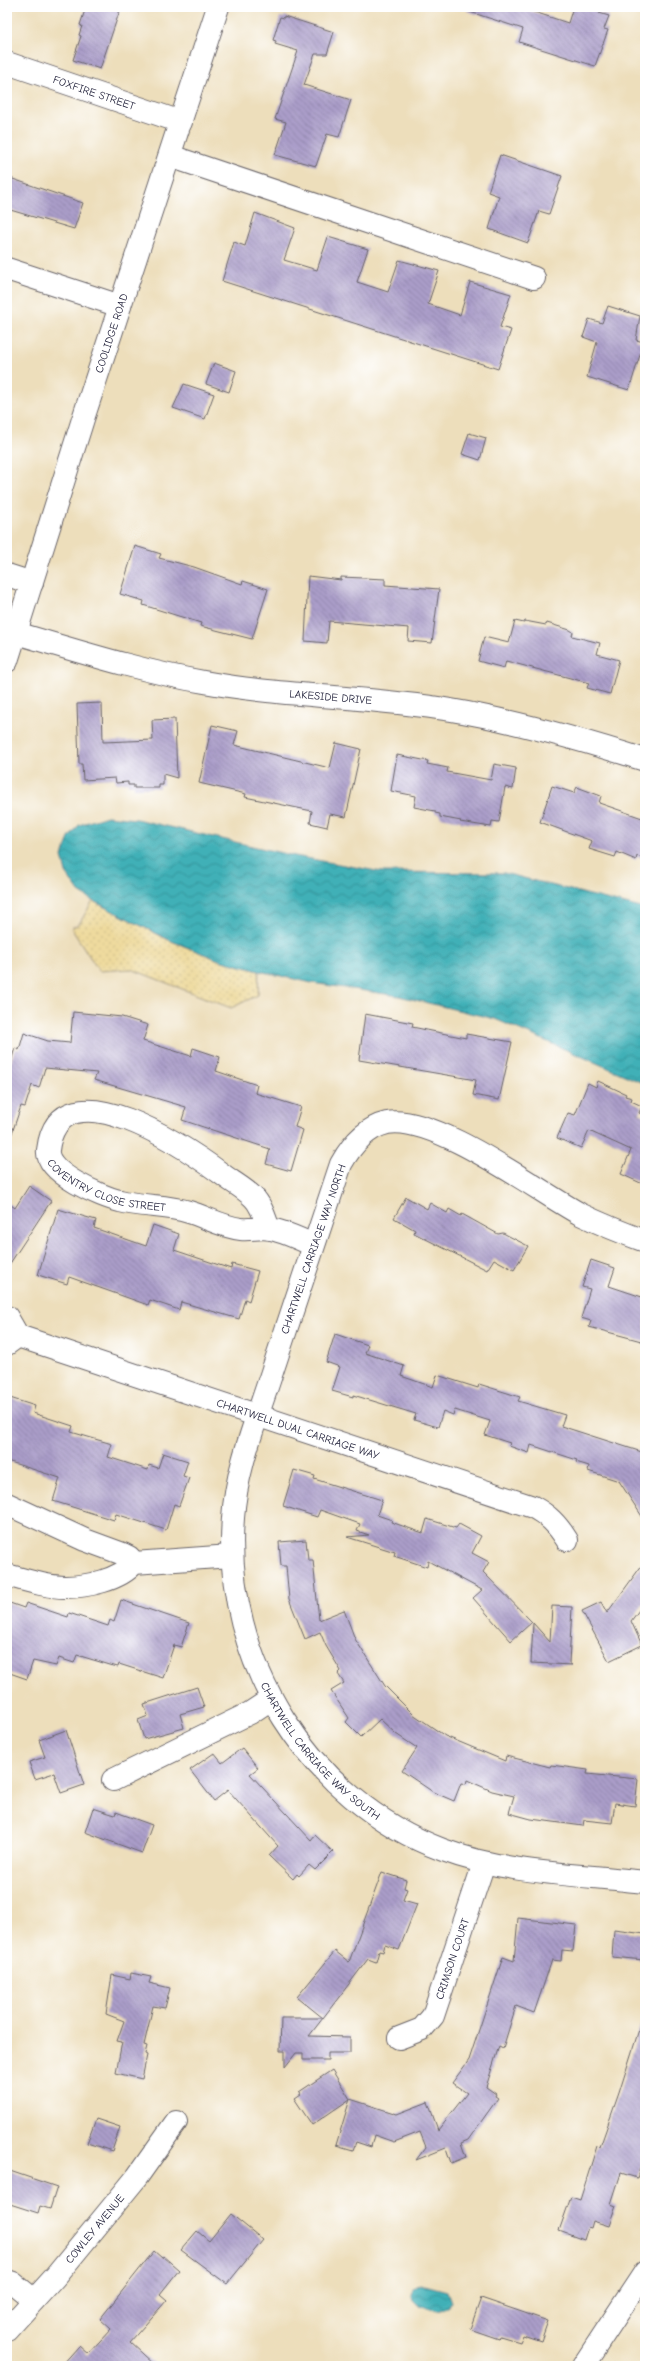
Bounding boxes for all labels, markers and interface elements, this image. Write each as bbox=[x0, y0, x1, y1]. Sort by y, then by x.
street label: FOXFIRE STREET bbox=[51, 73, 137, 113]
street label: COOLIDGE ROAD bbox=[93, 292, 131, 375]
street label: LAKESIDE DRIVE bbox=[289, 687, 373, 707]
street label: COVENTRY CLOSE STREET bbox=[44, 1157, 167, 1214]
street label: CHARTWELL CARRIAGE WAY NORTH bbox=[278, 1162, 349, 1336]
street label: CHARTWELL DUAL CARRIAGE WAY bbox=[215, 1396, 381, 1463]
street label: CHARTWELL CARRIAGE WAY SOUTH bbox=[258, 1680, 382, 1823]
street label: CRIMSON COURT bbox=[433, 1917, 472, 2001]
street label: COWLEY AVENUE bbox=[63, 2192, 127, 2266]

